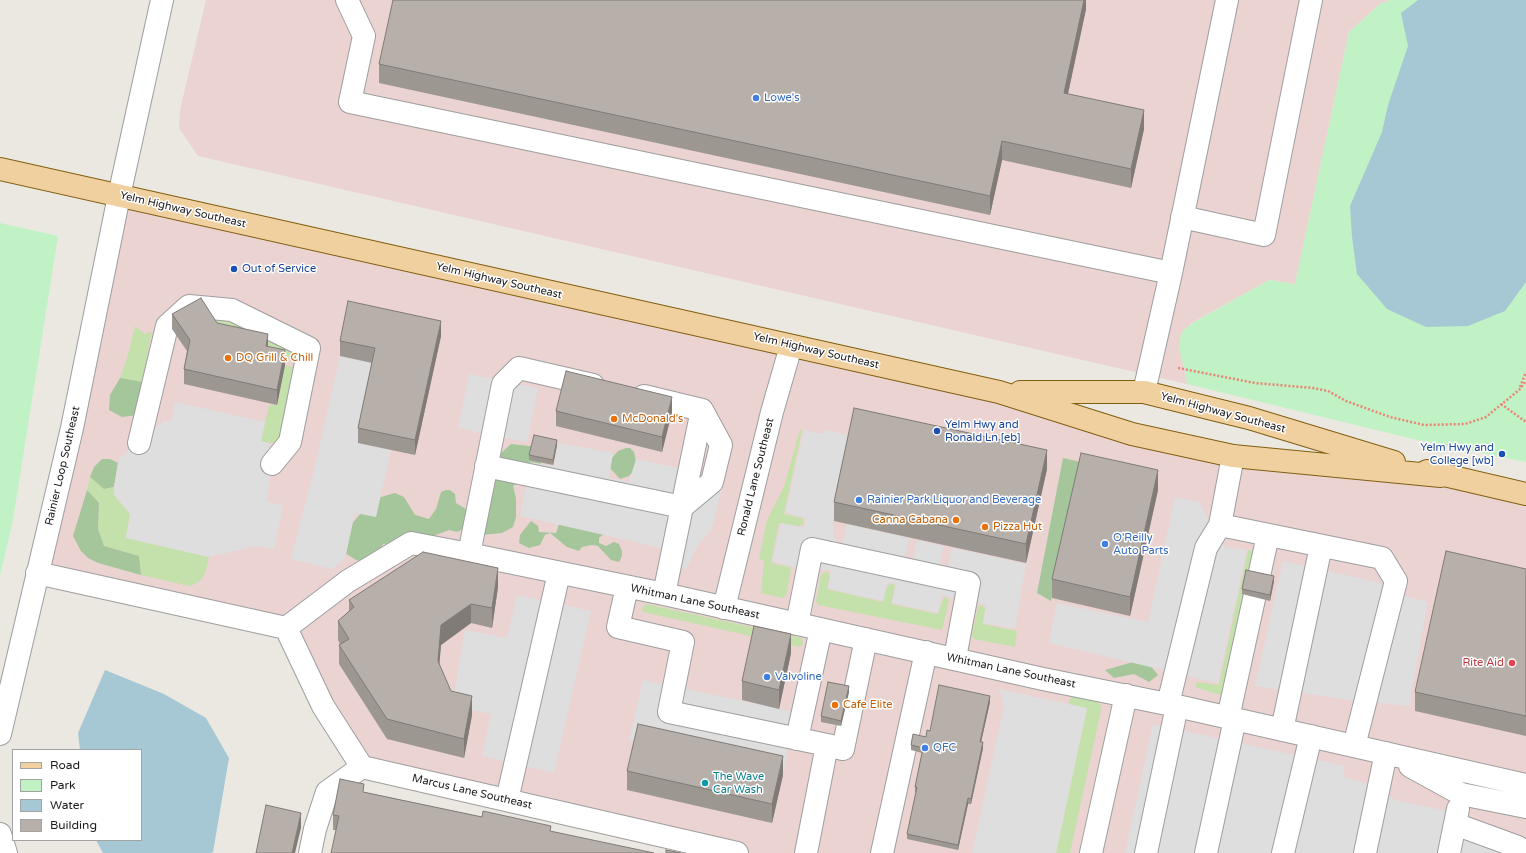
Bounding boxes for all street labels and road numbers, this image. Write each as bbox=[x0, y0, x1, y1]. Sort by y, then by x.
street label: Yelm Highway Southeast bbox=[119, 189, 247, 231]
street label: Yelm Highway Southeast bbox=[435, 260, 563, 302]
street label: Yelm Highway Southeast bbox=[752, 330, 880, 372]
street label: Yelm Highway Southeast bbox=[1159, 390, 1287, 436]
street label: Rainier Loop Southeast bbox=[43, 405, 83, 527]
street label: Ronald Lane Southeast bbox=[735, 417, 777, 537]
street label: Whitman Lane Southeast bbox=[629, 582, 761, 622]
street label: Whitman Lane Southeast bbox=[945, 651, 1077, 691]
street label: Marcus Lane Southeast bbox=[411, 772, 533, 812]

